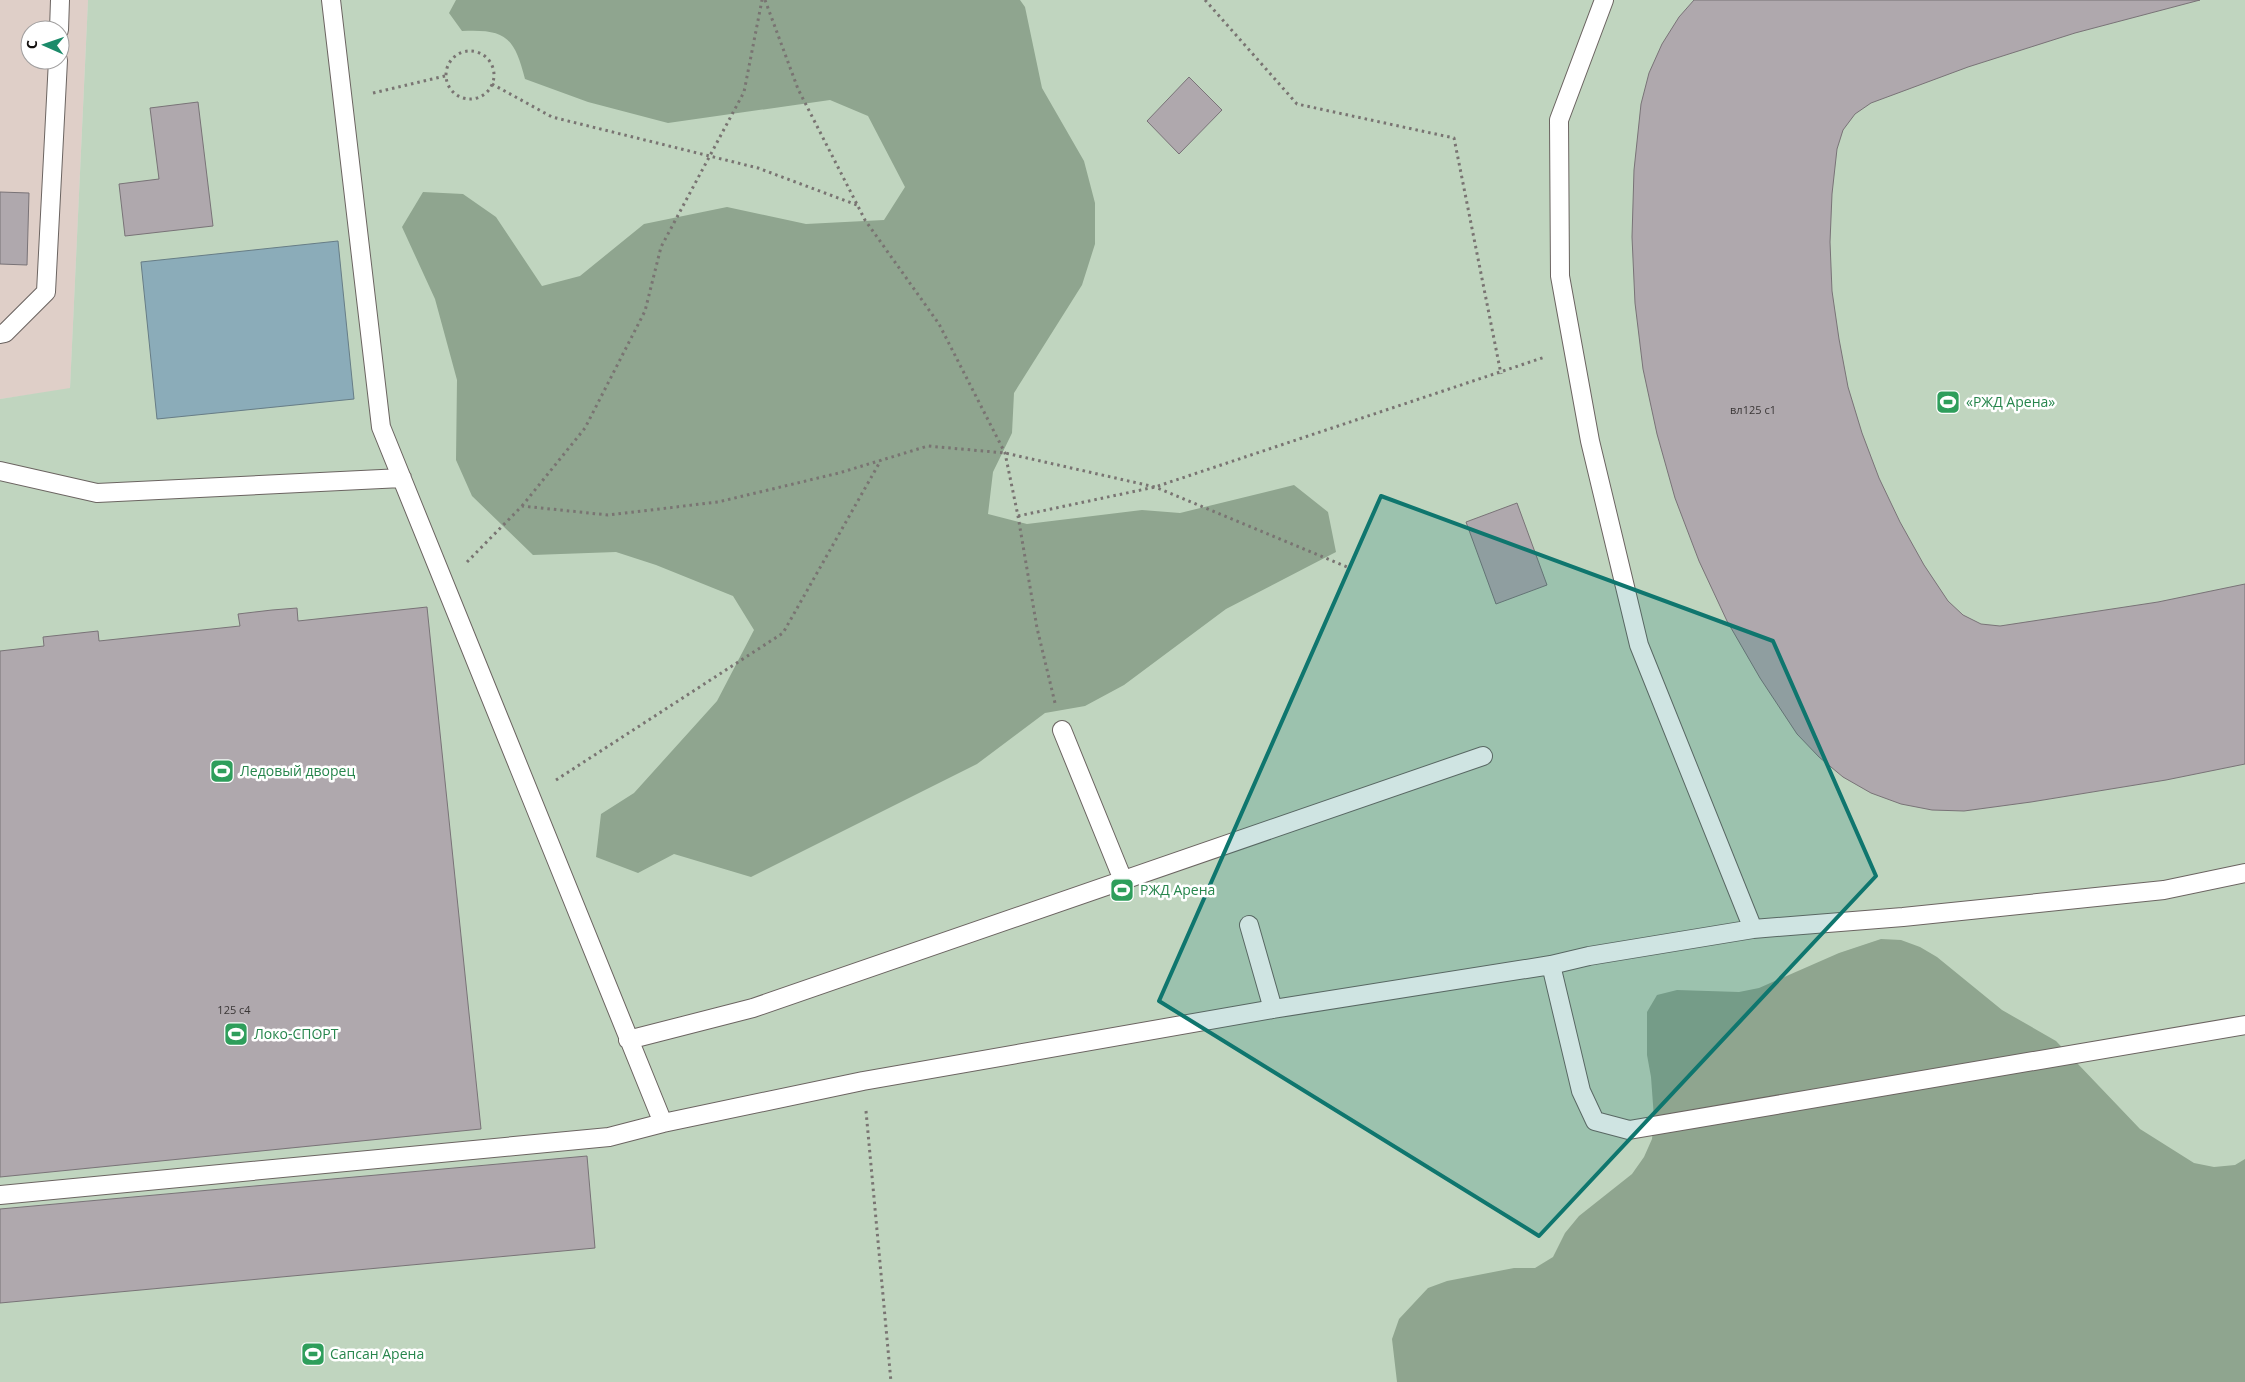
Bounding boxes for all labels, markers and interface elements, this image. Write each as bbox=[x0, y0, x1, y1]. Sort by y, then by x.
north arrow bbox=[20, 20, 70, 70]
text: С bbox=[22, 40, 41, 49]
sports icon: «РЖД Арена» bbox=[1935, 389, 1961, 415]
place label: «РЖД Арена» bbox=[1966, 392, 2055, 411]
house number: вл125 с1 bbox=[1730, 402, 1776, 417]
sports icon: Ледовый дворец bbox=[209, 758, 235, 784]
place label: Ледовый дворец bbox=[240, 761, 355, 780]
sports icon: РЖД Арена bbox=[1109, 877, 1135, 903]
place label: РЖД Арена bbox=[1140, 880, 1215, 899]
house number: 125 с4 bbox=[217, 1002, 251, 1017]
sports icon: Локо-СПОРТ bbox=[223, 1021, 249, 1047]
place label: Локо-СПОРТ bbox=[254, 1024, 339, 1043]
sports icon: Сапсан Арена bbox=[300, 1341, 326, 1367]
place label: Сапсан Арена bbox=[330, 1344, 424, 1363]

